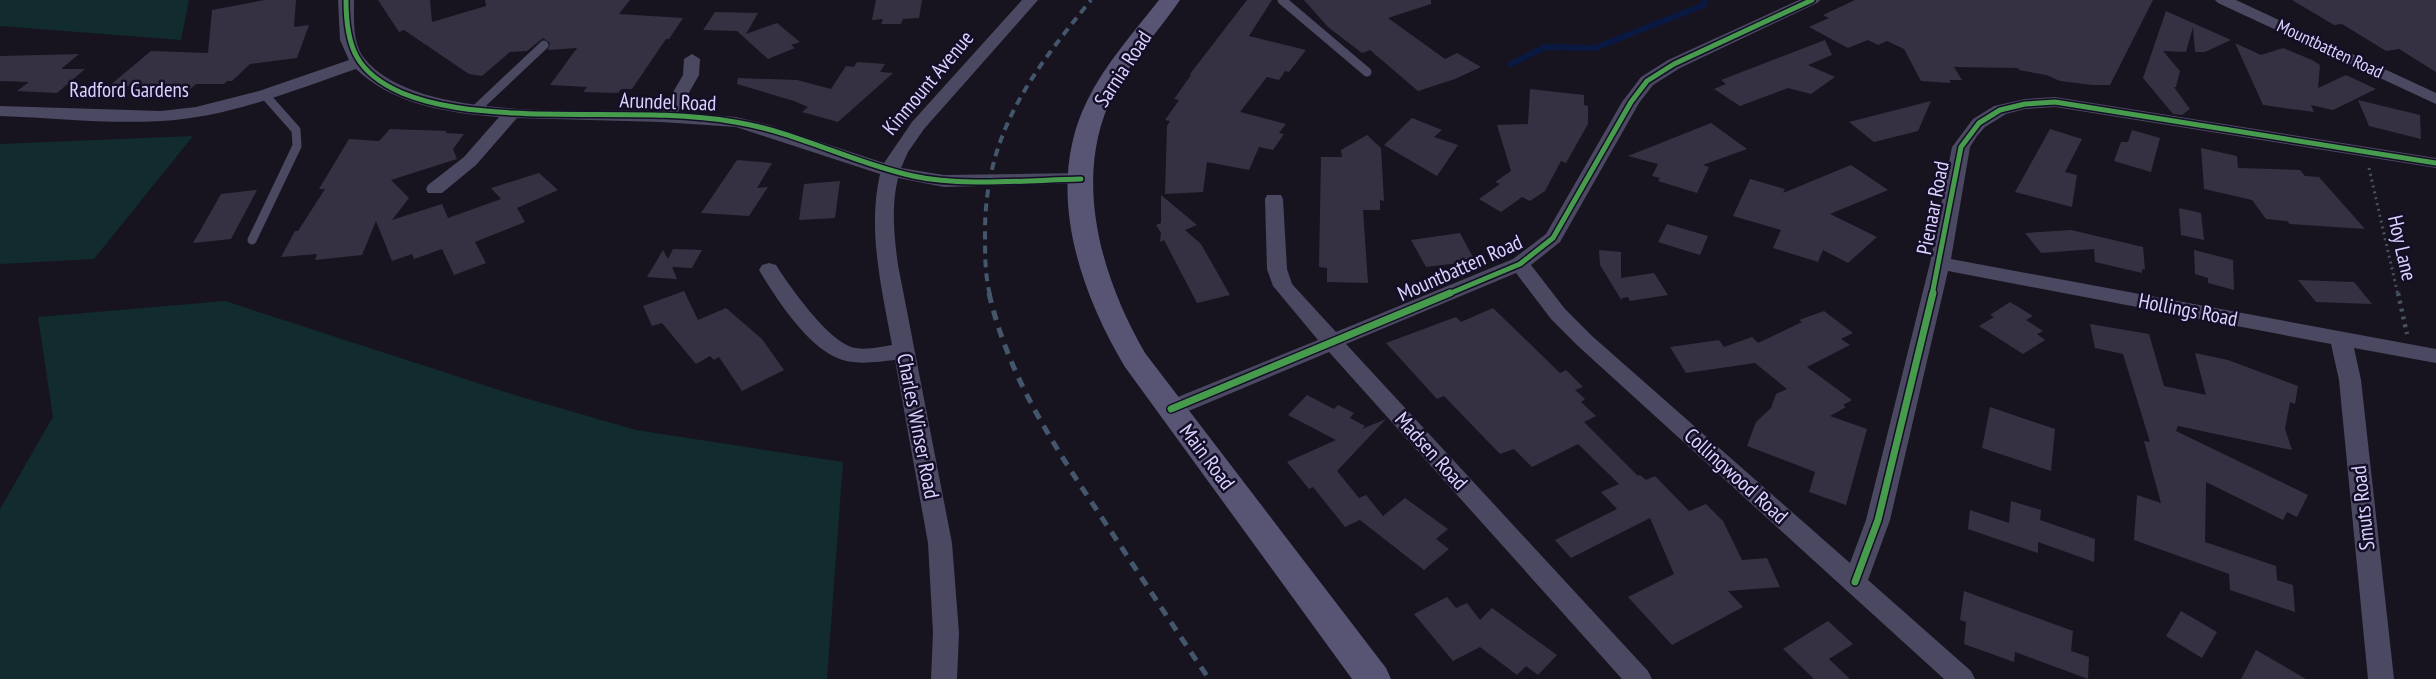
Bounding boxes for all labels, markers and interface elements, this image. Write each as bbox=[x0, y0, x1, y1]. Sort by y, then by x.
street label: Mountbatten Road bbox=[2273, 14, 2387, 83]
street label: Kinmount Avenue bbox=[876, 25, 979, 140]
street label: Sarnia Road bbox=[1088, 25, 1157, 112]
street label: Radford Gardens bbox=[69, 76, 189, 103]
street label: Arundel Road bbox=[619, 86, 717, 117]
street label: Pienaar Road bbox=[1910, 159, 1955, 257]
street label: Hoy Lane bbox=[2382, 212, 2423, 283]
street label: Mountbatten Road bbox=[1393, 228, 1526, 307]
street label: Hollings Road bbox=[2136, 287, 2240, 332]
street label: Charles Winser Road bbox=[891, 351, 946, 501]
street label: Madsen Road bbox=[1389, 406, 1474, 495]
street label: Main Road bbox=[1174, 418, 1241, 495]
street label: Collingwood Road bbox=[1679, 422, 1794, 529]
street label: Smuts Road bbox=[2345, 464, 2380, 552]

